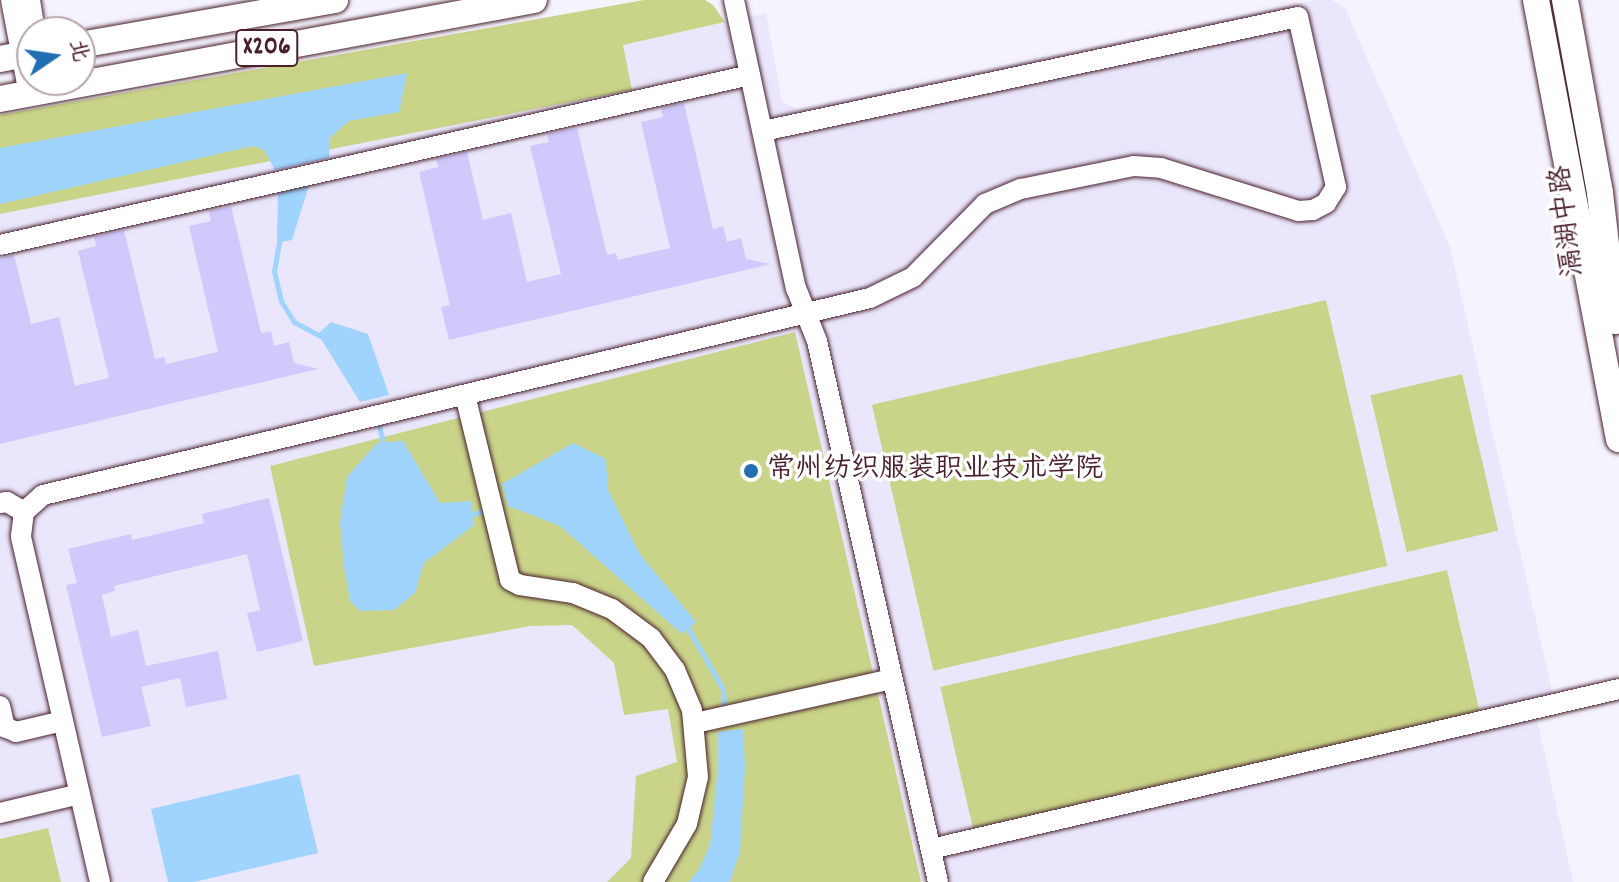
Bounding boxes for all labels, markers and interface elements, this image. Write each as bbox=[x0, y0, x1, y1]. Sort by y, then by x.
north arrow bbox=[16, 16, 96, 96]
road number: X206 bbox=[235, 26, 299, 70]
text: 北 bbox=[60, 37, 96, 65]
street label: 滆湖中路 bbox=[1546, 163, 1592, 279]
place label: 常州纺织服装职业技术学院 bbox=[767, 454, 1103, 488]
marker: 常州纺织服装职业技术学院 bbox=[742, 462, 760, 480]

